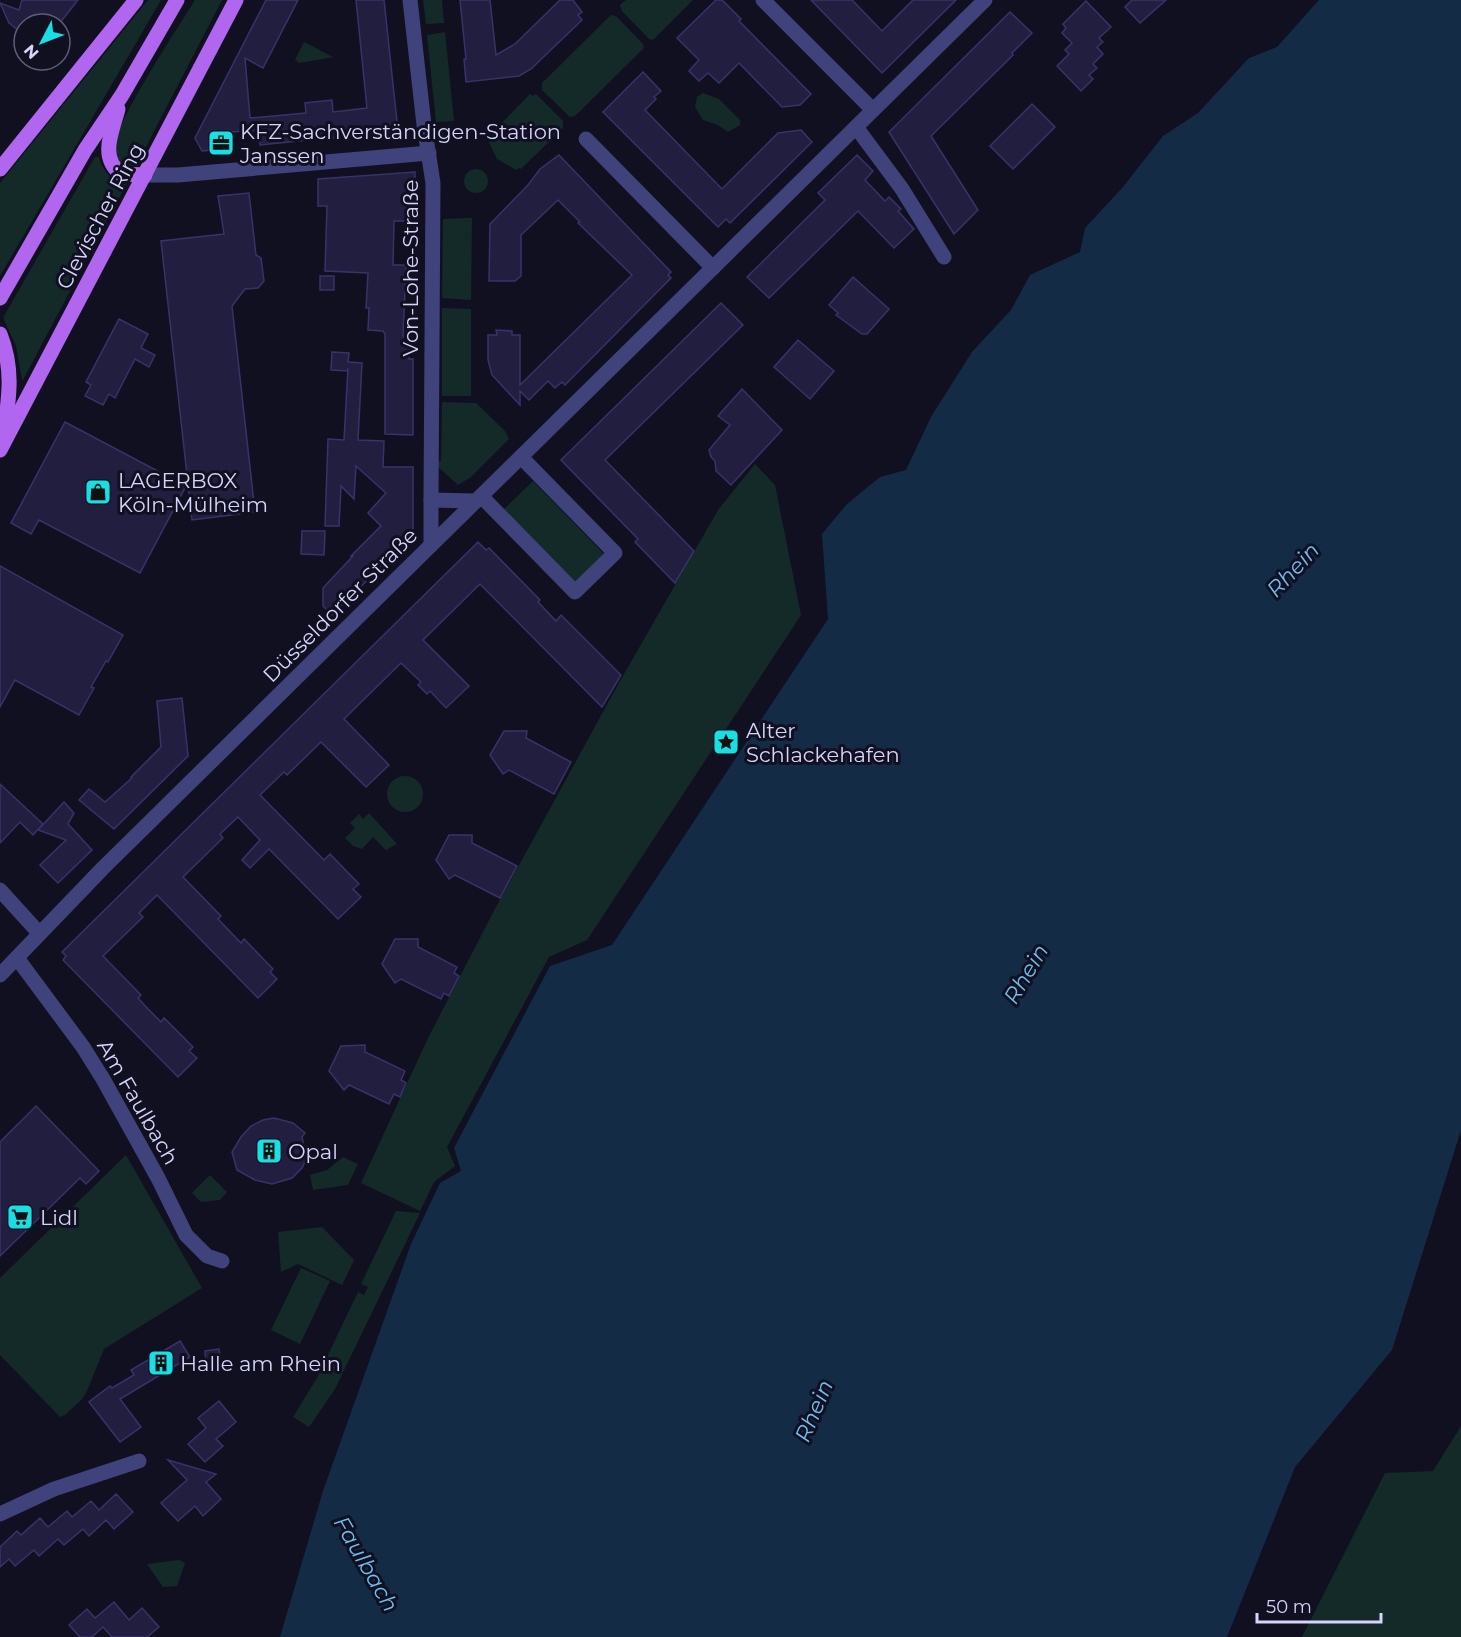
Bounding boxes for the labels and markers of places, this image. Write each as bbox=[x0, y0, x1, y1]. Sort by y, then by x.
place label: KFZ-Sachverständigen-Station Janssen bbox=[239, 119, 561, 168]
office icon: KFZ-Sachverständigen-Station Janssen bbox=[206, 128, 236, 158]
place label: LAGERBOX Köln-Mülheim bbox=[118, 468, 268, 517]
shop icon: LAGERBOX Köln-Mülheim bbox=[83, 477, 113, 507]
place label: Alter Schlackehafen bbox=[746, 718, 900, 767]
place icon: Alter Schlackehafen bbox=[711, 727, 741, 757]
building icon: Opal bbox=[254, 1136, 284, 1166]
place label: Opal bbox=[288, 1139, 338, 1164]
supermarket icon: Lidl bbox=[5, 1202, 35, 1232]
place label: Lidl bbox=[40, 1205, 78, 1230]
building icon: Halle am Rhein bbox=[146, 1348, 176, 1378]
place label: Halle am Rhein bbox=[180, 1351, 341, 1376]

